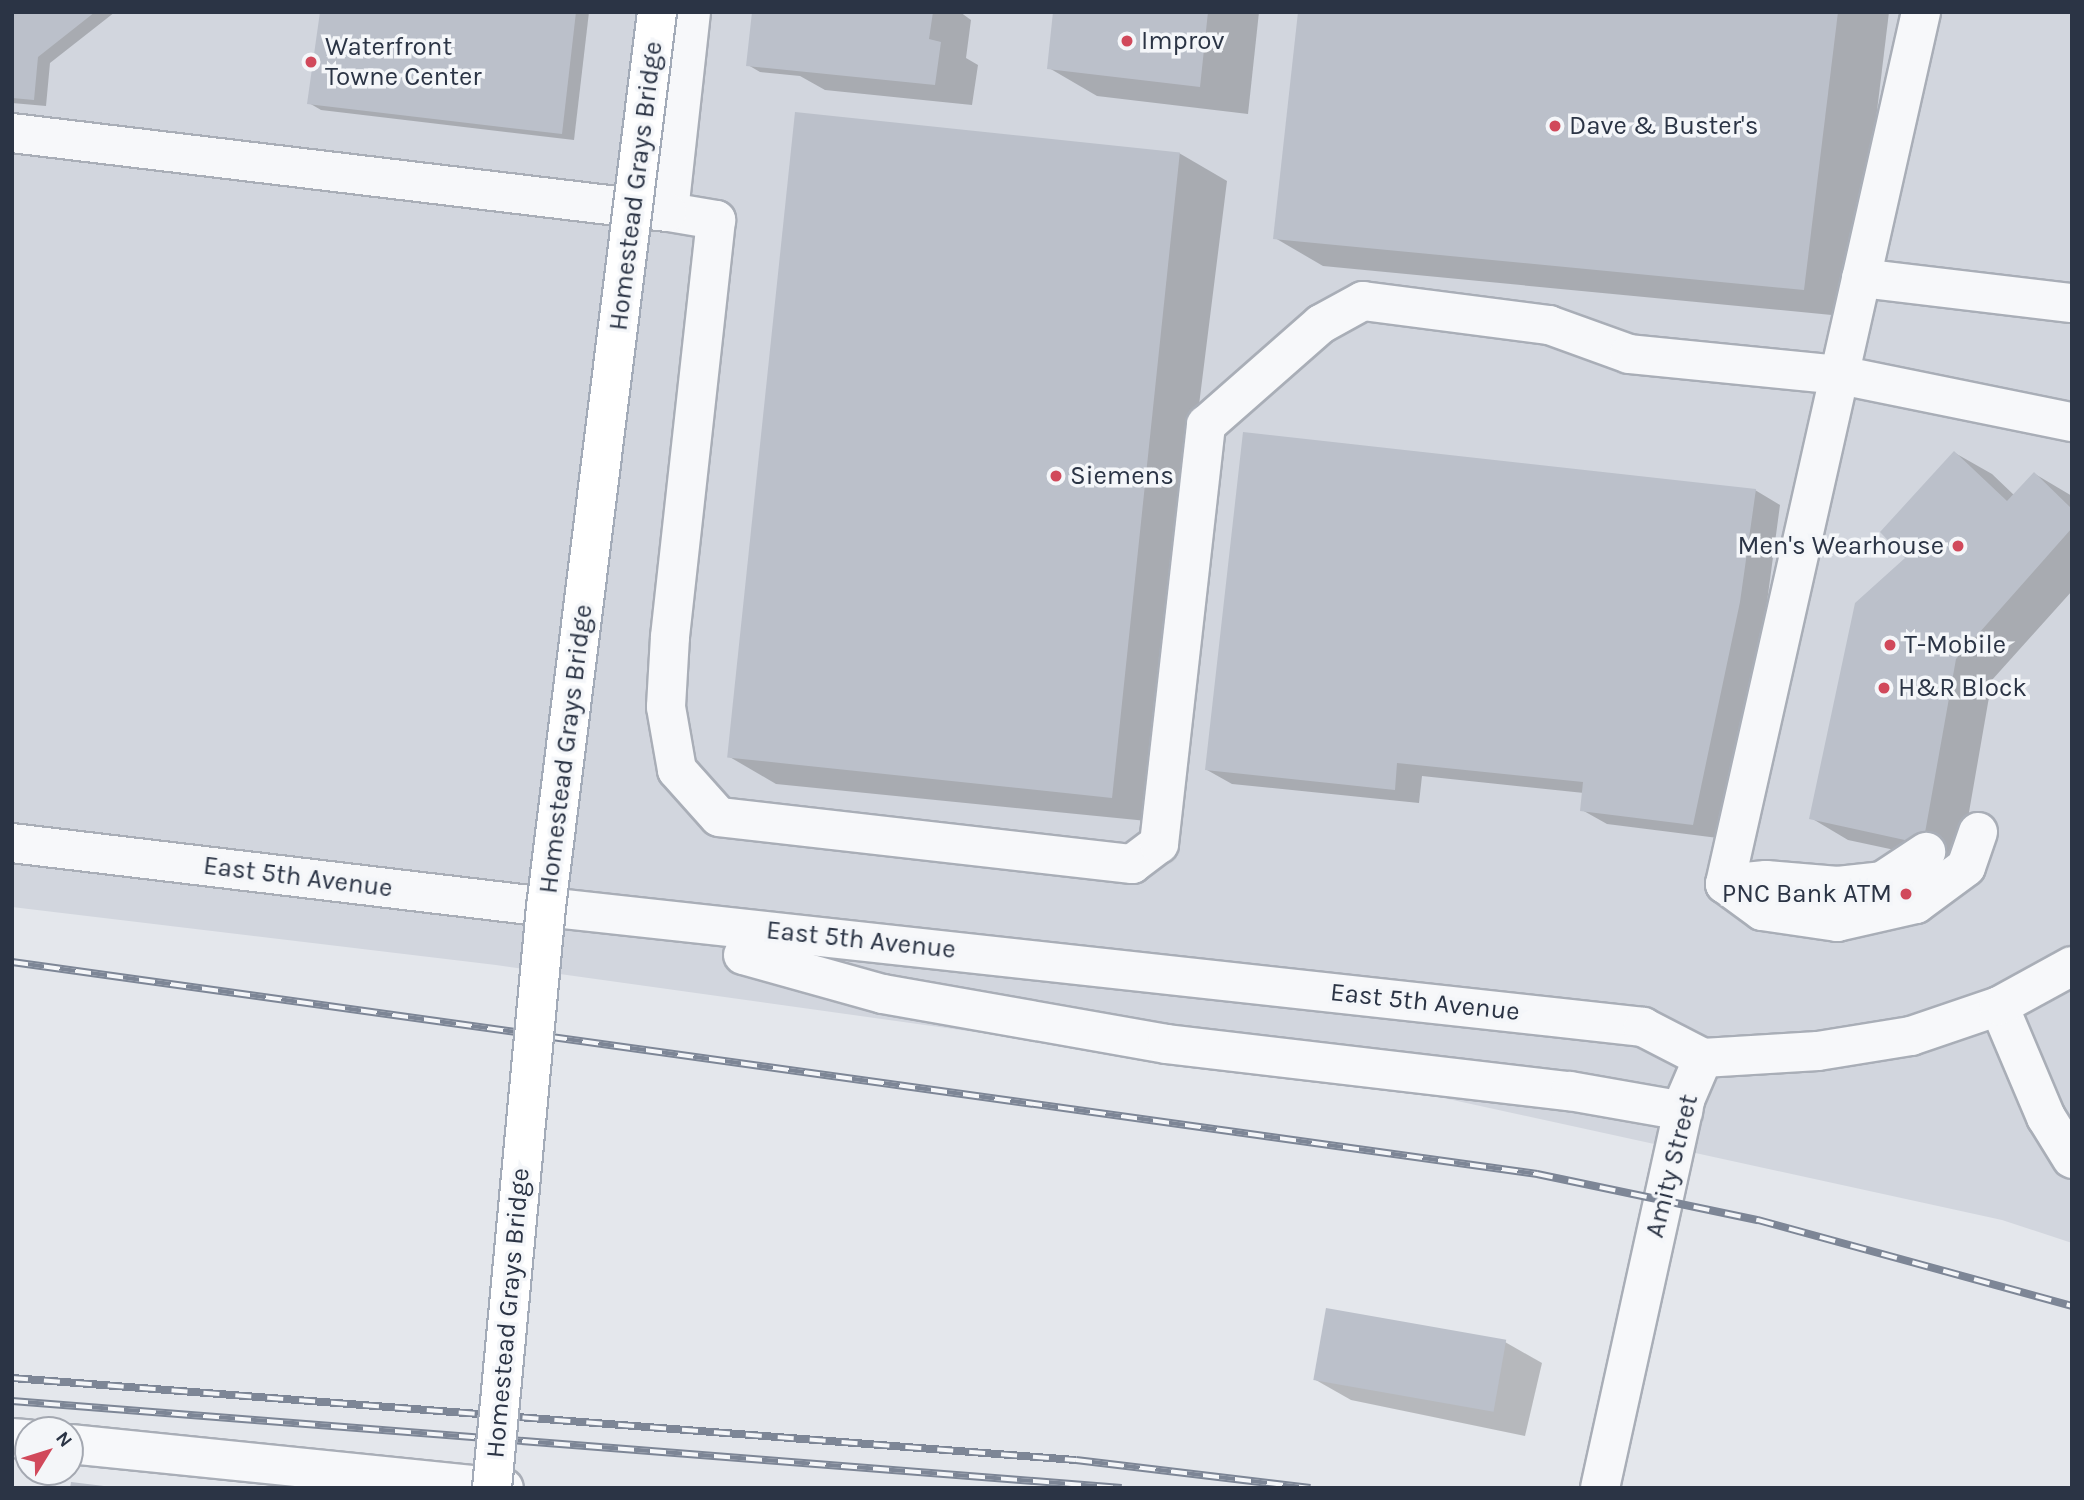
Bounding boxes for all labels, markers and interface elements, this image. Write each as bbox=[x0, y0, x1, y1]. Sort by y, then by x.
place label: Improv bbox=[1141, 25, 1224, 57]
place label: Waterfront Towne Center bbox=[325, 31, 482, 92]
marker: Improv bbox=[1119, 33, 1135, 49]
street label: Homestead Grays Bridge bbox=[603, 40, 669, 332]
marker: Waterfront Towne Center bbox=[303, 54, 319, 70]
place label: Dave & Buster's bbox=[1569, 110, 1758, 142]
marker: Dave & Buster's bbox=[1547, 118, 1563, 134]
place label: Siemens bbox=[1070, 460, 1174, 492]
marker: Siemens bbox=[1048, 468, 1064, 484]
place label: Men's Wearhouse bbox=[1737, 530, 1944, 562]
marker: Men's Wearhouse bbox=[1950, 538, 1966, 554]
street label: Homestead Grays Bridge bbox=[533, 603, 599, 895]
place label: T-Mobile bbox=[1904, 629, 2006, 661]
marker: T-Mobile bbox=[1882, 637, 1898, 653]
place label: H&R Block bbox=[1898, 672, 2027, 704]
marker: H&R Block bbox=[1876, 680, 1892, 696]
street label: East 5th Avenue bbox=[202, 850, 394, 904]
place label: PNC Bank ATM bbox=[1722, 878, 1892, 910]
marker: PNC Bank ATM bbox=[1898, 886, 1914, 902]
street label: East 5th Avenue bbox=[765, 915, 957, 965]
street label: East 5th Avenue bbox=[1329, 977, 1521, 1027]
street label: Amity Street bbox=[1639, 1091, 1705, 1241]
street label: Homestead Grays Bridge bbox=[480, 1167, 536, 1459]
north arrow bbox=[14, 1416, 84, 1486]
text: N bbox=[51, 1427, 77, 1451]

